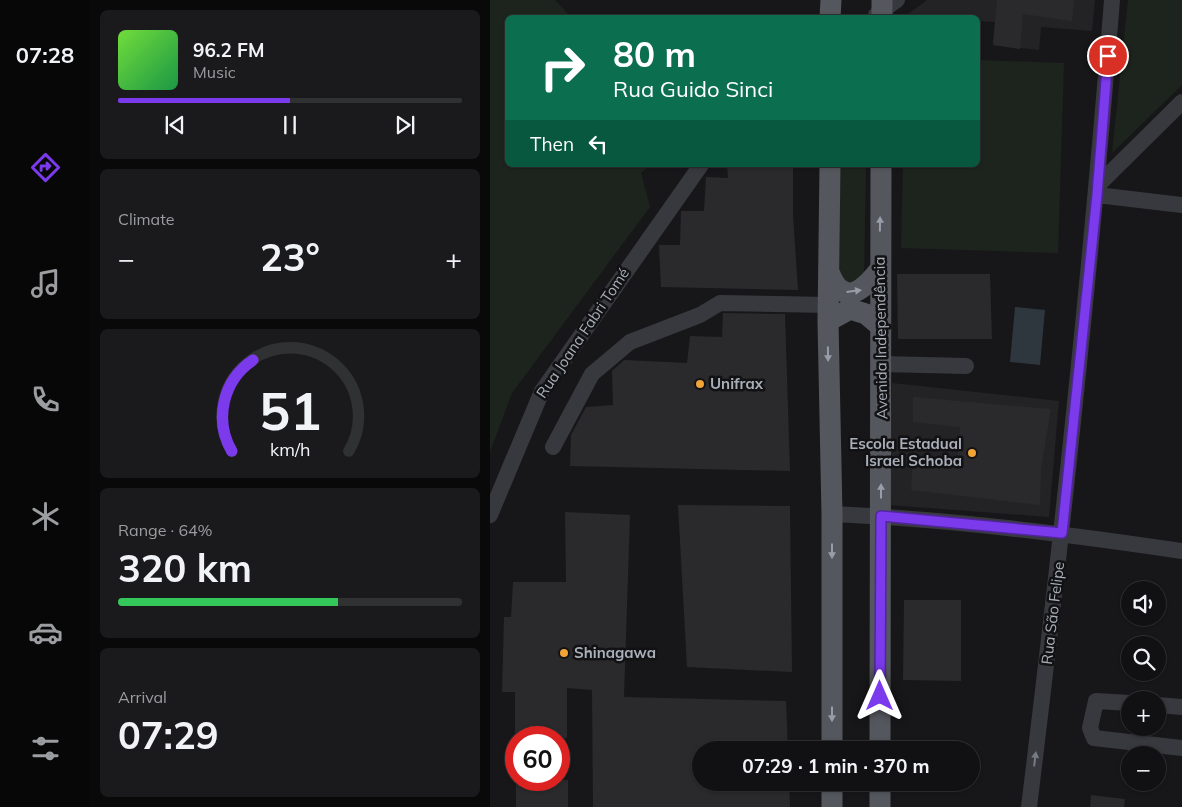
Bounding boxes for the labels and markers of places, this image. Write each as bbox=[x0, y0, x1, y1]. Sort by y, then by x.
pin bbox=[1087, 35, 1129, 77]
place label: Unifrax bbox=[710, 374, 764, 393]
marker: Unifrax bbox=[694, 378, 706, 390]
place label: Escola Estadual Israel Schoba bbox=[849, 434, 962, 470]
marker: Escola Estadual Israel Schoba bbox=[966, 447, 978, 459]
place label: Shinagawa bbox=[574, 643, 656, 662]
marker: Shinagawa bbox=[558, 647, 570, 659]

